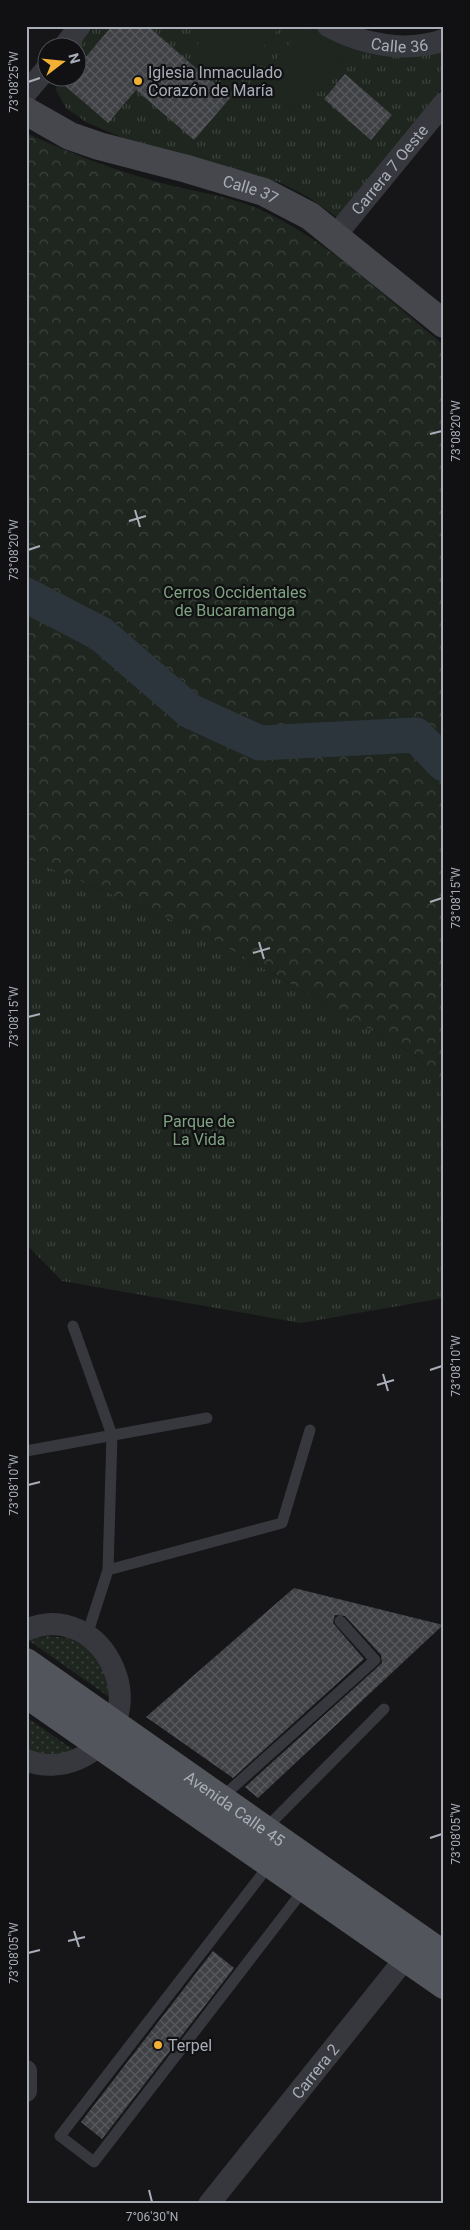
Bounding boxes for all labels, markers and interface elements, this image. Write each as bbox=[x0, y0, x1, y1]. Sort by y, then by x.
street label: Calle 36 bbox=[369, 33, 430, 56]
north arrow bbox=[38, 38, 88, 88]
text: 73°08'25"W bbox=[7, 51, 21, 113]
text: N bbox=[65, 51, 84, 65]
place label: Iglesia Inmaculado Corazón de María bbox=[148, 63, 282, 100]
marker: Iglesia Inmaculado Corazón de María bbox=[132, 75, 144, 87]
street label: Carrera 7 Oeste bbox=[347, 121, 432, 218]
street label: Calle 37 bbox=[221, 171, 282, 207]
text: 73°08'20"W bbox=[449, 400, 463, 462]
text: 73°08'20"W bbox=[7, 519, 21, 581]
park label: Cerros Occidentales de Bucaramanga bbox=[163, 583, 307, 620]
text: 73°08'15"W bbox=[449, 867, 463, 929]
text: 73°08'15"W bbox=[7, 986, 21, 1048]
park label: Parque de La Vida bbox=[163, 1112, 235, 1149]
text: 73°08'10"W bbox=[449, 1335, 463, 1397]
text: 73°08'10"W bbox=[7, 1454, 21, 1516]
street label: Avenida Calle 45 bbox=[181, 1767, 289, 1850]
text: 73°08'05"W bbox=[449, 1803, 463, 1865]
text: 73°08'05"W bbox=[7, 1922, 21, 1984]
place label: Terpel bbox=[168, 2036, 212, 2055]
marker: Terpel bbox=[152, 2039, 164, 2051]
street label: Carrera 2 bbox=[287, 2040, 343, 2103]
text: 7°06'30"N bbox=[126, 2210, 178, 2224]

